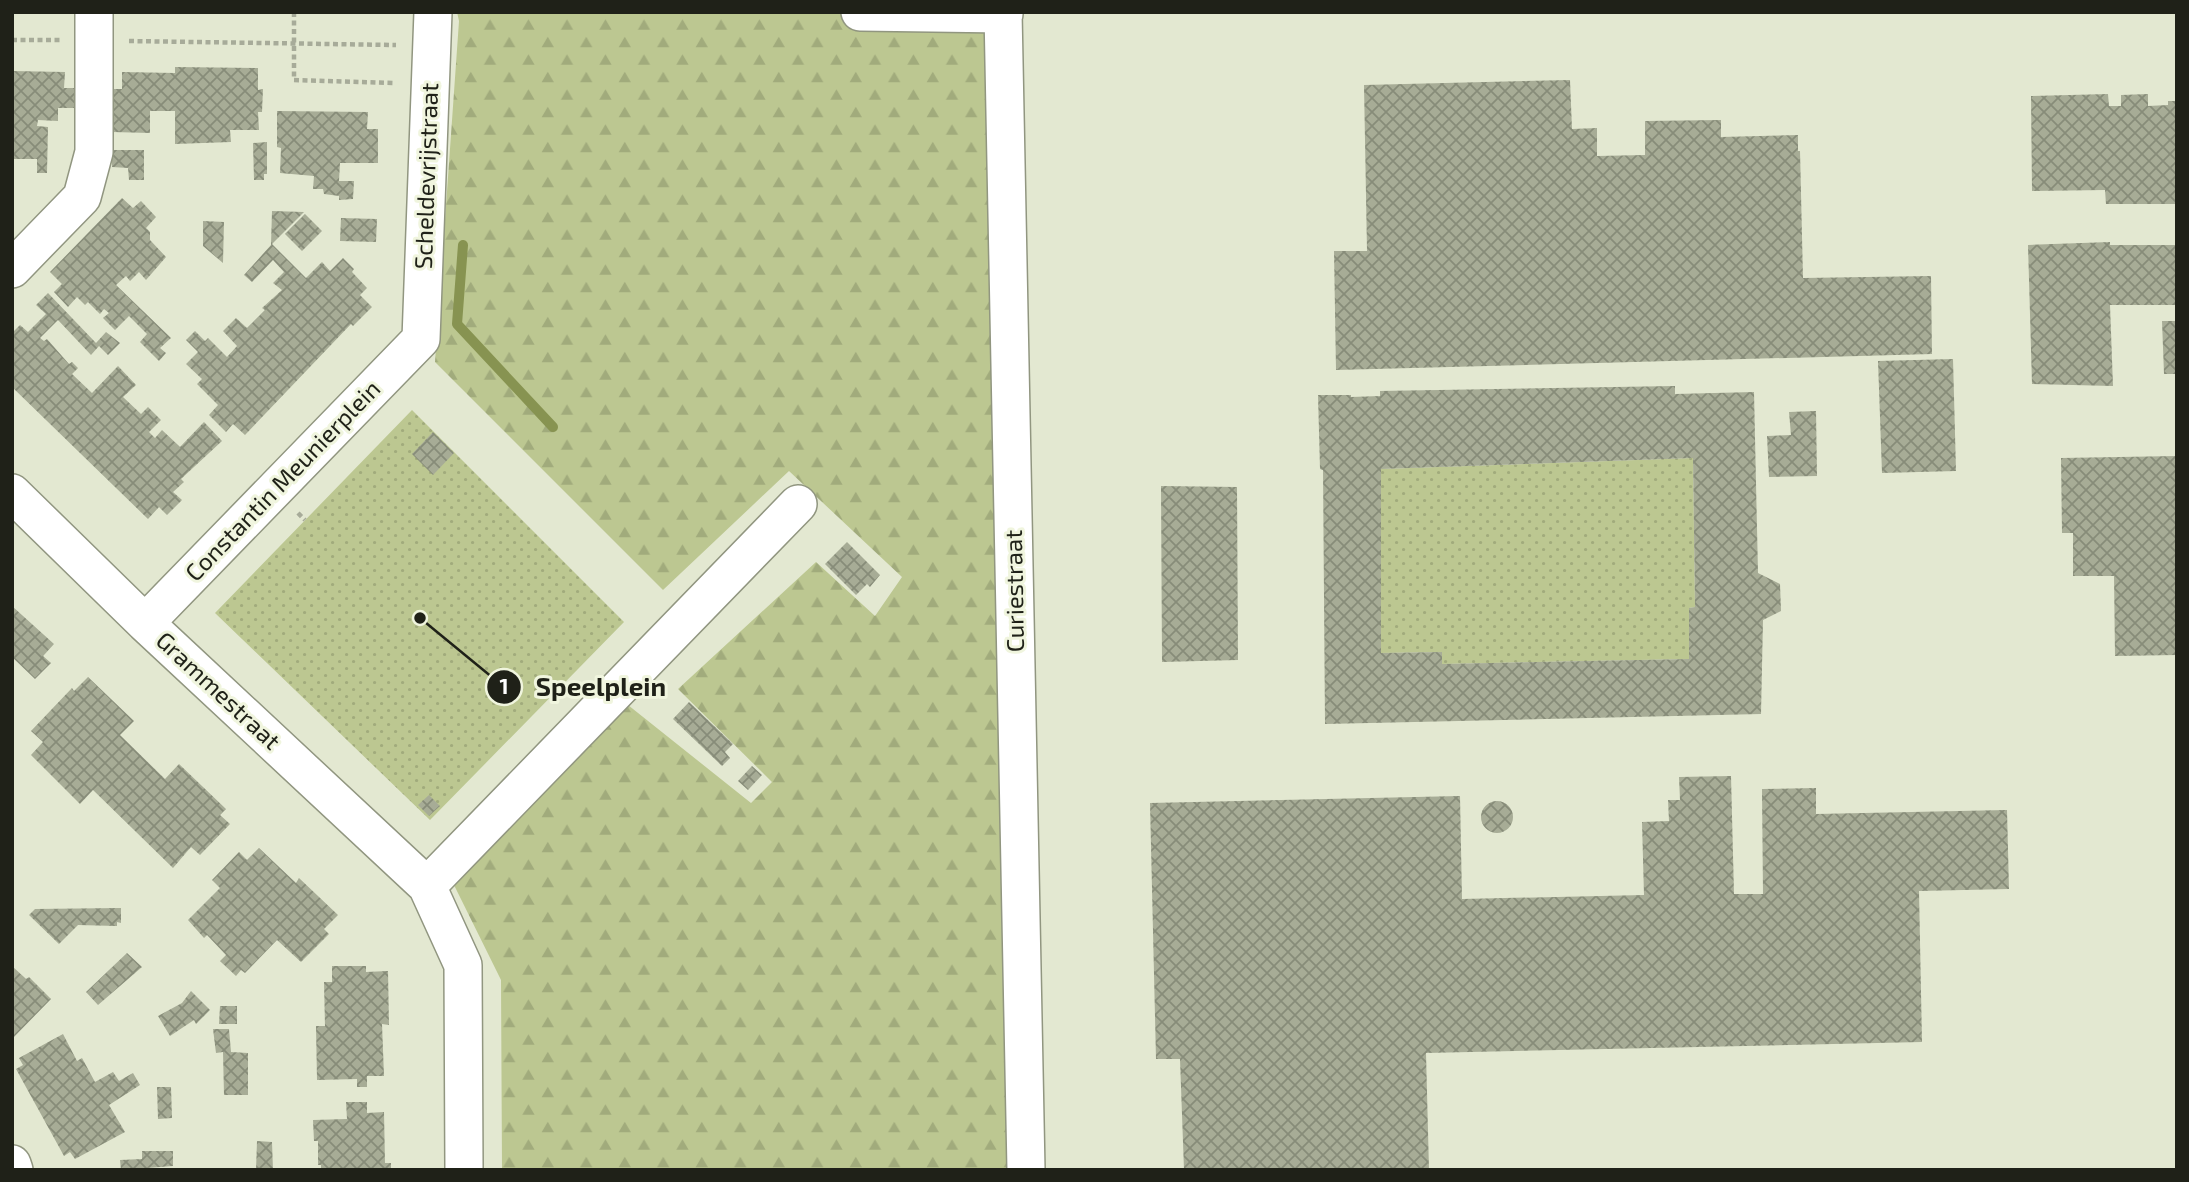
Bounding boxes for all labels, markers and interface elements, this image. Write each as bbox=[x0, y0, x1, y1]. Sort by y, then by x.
street label: Scheldevrijstraat bbox=[408, 82, 443, 270]
street label: Constantin Meunierplein bbox=[178, 374, 385, 586]
street label: Curiestraat bbox=[998, 530, 1029, 652]
street label: Grammestraat bbox=[151, 625, 287, 755]
callout: Speelplein bbox=[486, 663, 680, 710]
text: Speelplein bbox=[536, 670, 666, 701]
text: 1 bbox=[499, 673, 509, 698]

